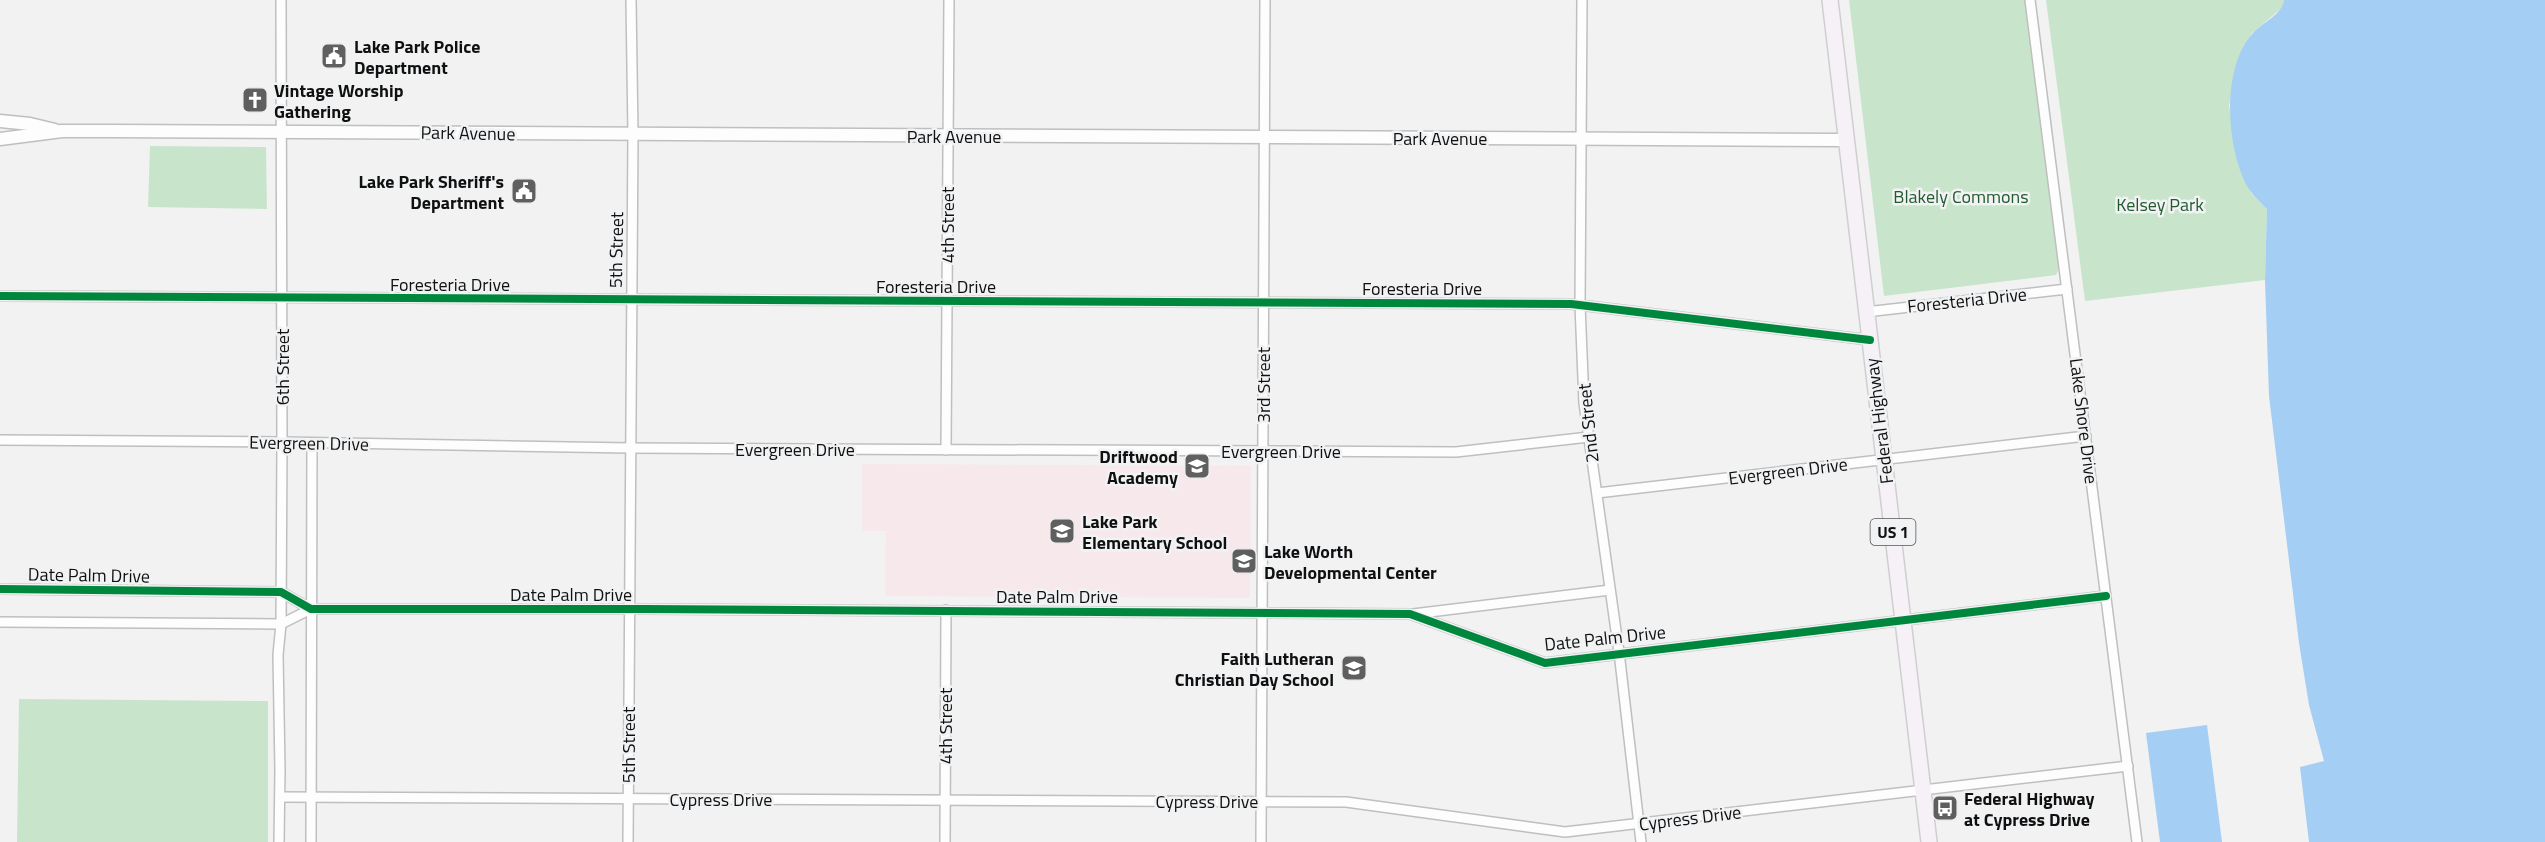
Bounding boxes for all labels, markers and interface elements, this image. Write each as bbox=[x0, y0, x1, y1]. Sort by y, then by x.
place label: Lake Park Police Department bbox=[354, 33, 480, 81]
public building icon: Lake Park Police Department bbox=[319, 41, 349, 71]
place label: Vintage Worship Gathering bbox=[274, 77, 404, 125]
church icon: Vintage Worship Gathering bbox=[240, 85, 270, 115]
street label: Park Avenue bbox=[420, 119, 516, 147]
street label: Park Avenue bbox=[907, 123, 1001, 150]
street label: Park Avenue bbox=[1393, 125, 1487, 152]
place label: Lake Park Sheriff's Department bbox=[359, 168, 504, 216]
public building icon: Lake Park Sheriff's Department bbox=[509, 176, 539, 206]
park label: Blakely Commons bbox=[1893, 183, 2029, 210]
street label: 4th Street bbox=[934, 186, 961, 263]
park label: Kelsey Park bbox=[2116, 191, 2204, 218]
street label: 5th Street bbox=[602, 211, 630, 288]
street label: Foresteria Drive bbox=[390, 271, 510, 298]
street label: Foresteria Drive bbox=[876, 273, 996, 300]
street label: Foresteria Drive bbox=[1362, 275, 1482, 302]
street label: Foresteria Drive bbox=[1906, 280, 2028, 320]
street label: 6th Street bbox=[269, 328, 296, 405]
street label: 3rd Street bbox=[1250, 346, 1277, 423]
street label: Federal Highway bbox=[1858, 356, 1900, 485]
street label: Lake Shore Drive bbox=[2063, 357, 2105, 485]
street label: 2nd Street bbox=[1570, 381, 1606, 464]
street label: Evergreen Drive bbox=[249, 428, 369, 458]
street label: Evergreen Drive bbox=[735, 436, 855, 463]
street label: Evergreen Drive bbox=[1221, 438, 1341, 465]
place label: Driftwood Academy bbox=[1099, 443, 1178, 491]
street label: Evergreen Drive bbox=[1727, 450, 1849, 492]
school or university icon: Driftwood Academy bbox=[1182, 451, 1212, 481]
place label: Lake Park Elementary School bbox=[1082, 508, 1227, 556]
school or university icon: Lake Park Elementary School bbox=[1047, 516, 1077, 546]
road number: US 1 bbox=[1870, 519, 1916, 545]
place label: Lake Worth Developmental Center bbox=[1264, 538, 1437, 586]
school or university icon: Lake Worth Developmental Center bbox=[1229, 546, 1259, 576]
street label: Date Palm Drive bbox=[28, 560, 150, 590]
street label: Date Palm Drive bbox=[510, 581, 632, 608]
street label: Date Palm Drive bbox=[996, 583, 1118, 610]
street label: Date Palm Drive bbox=[1543, 618, 1667, 658]
place label: Faith Lutheran Christian Day School bbox=[1175, 645, 1334, 693]
school or university icon: Faith Lutheran Christian Day School bbox=[1339, 653, 1369, 683]
street label: 4th Street bbox=[932, 687, 959, 764]
street label: 5th Street bbox=[615, 706, 642, 783]
place label: Federal Highway at Cypress Drive bbox=[1964, 785, 2095, 833]
street label: Cypress Drive bbox=[670, 786, 772, 813]
street label: Cypress Drive bbox=[1156, 788, 1258, 815]
bus stop icon: Federal Highway at Cypress Drive bbox=[1930, 793, 1960, 823]
street label: Cypress Drive bbox=[1637, 798, 1743, 838]

